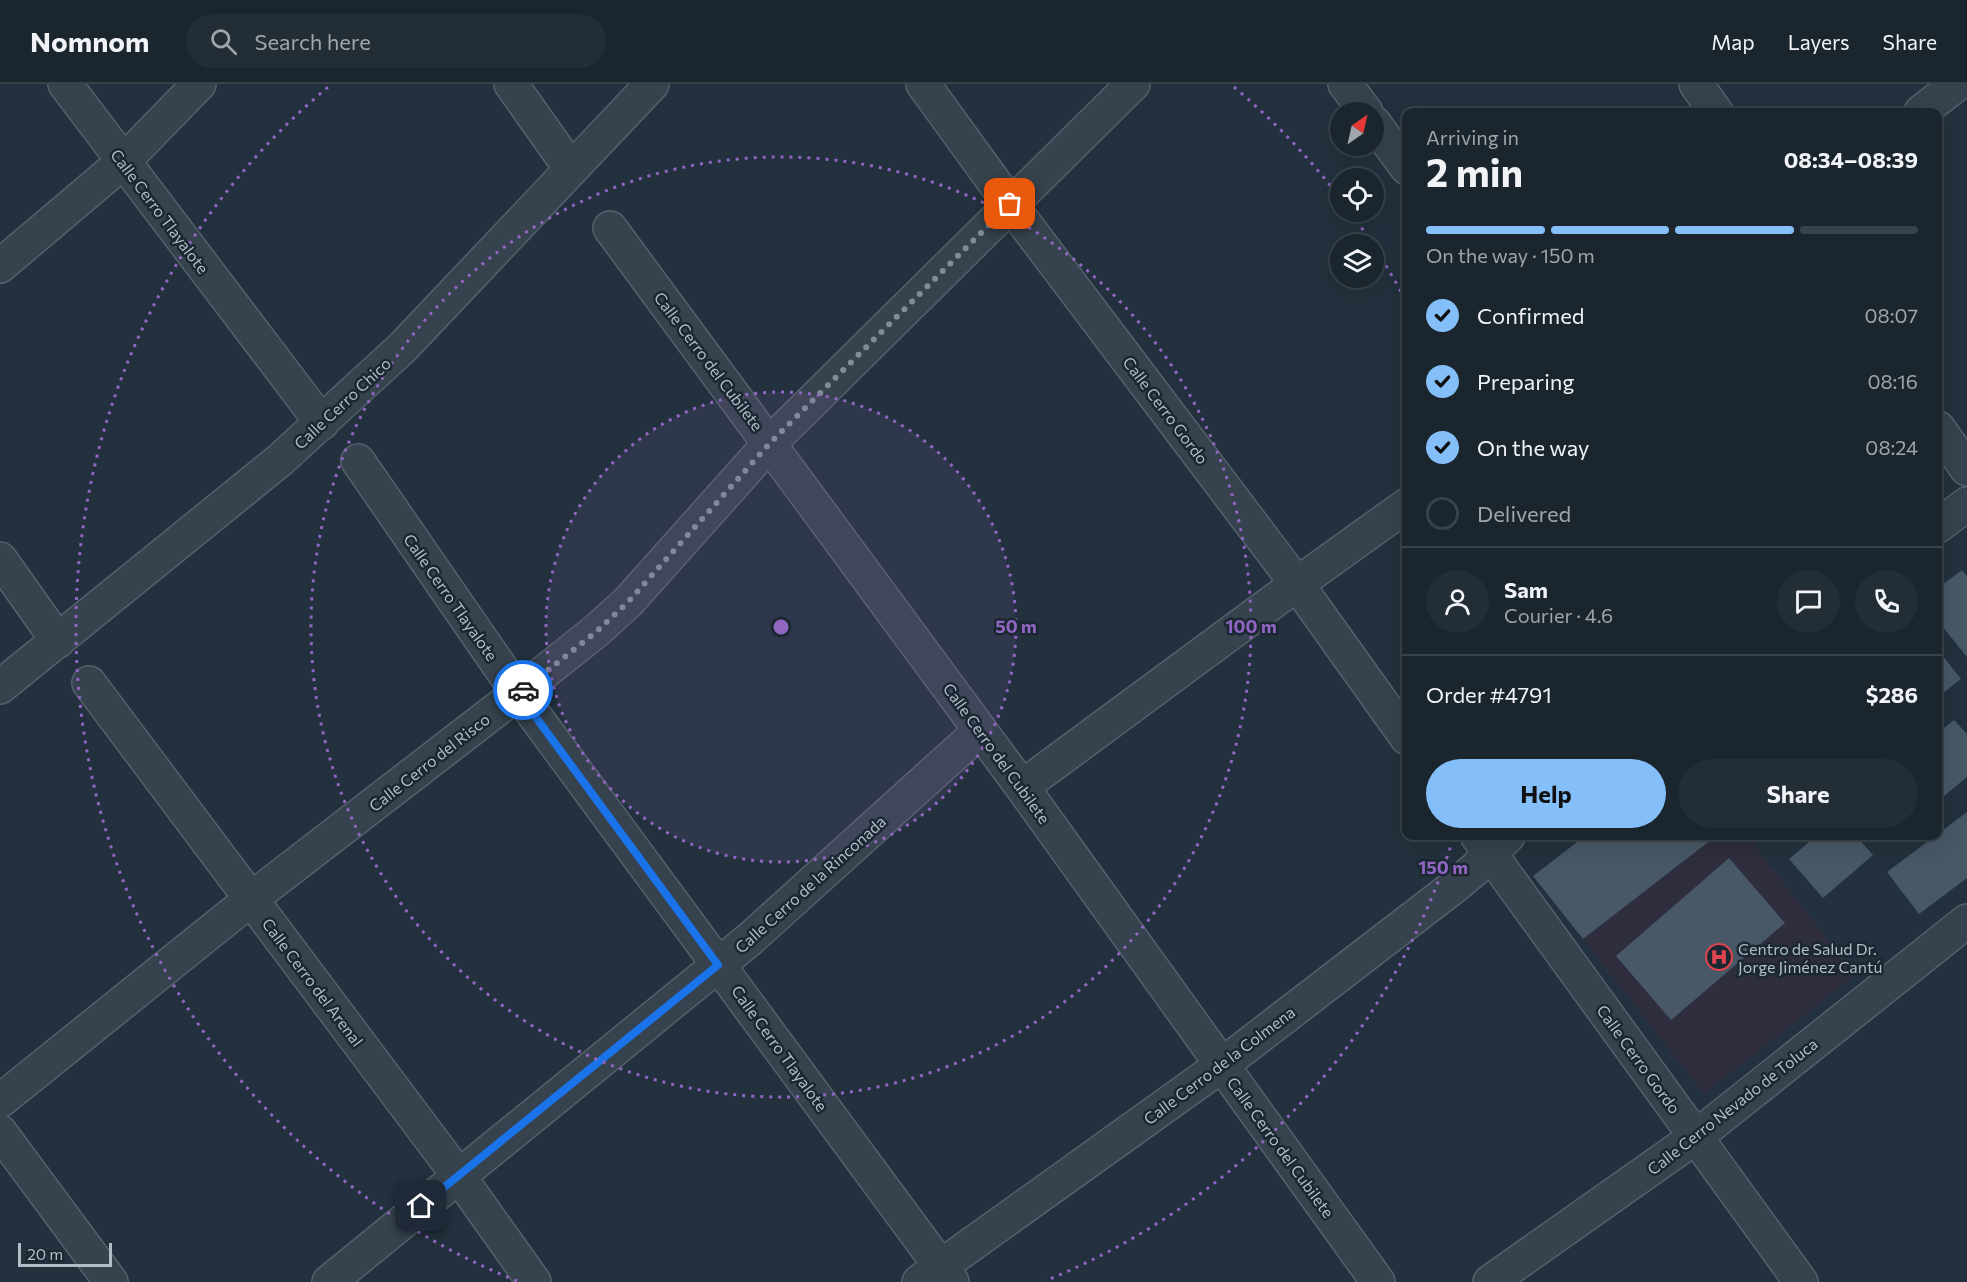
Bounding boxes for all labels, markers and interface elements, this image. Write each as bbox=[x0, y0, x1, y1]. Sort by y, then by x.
search box bbox=[186, 14, 606, 68]
text: Nomnom bbox=[30, 24, 150, 58]
icon: search bbox=[207, 25, 240, 58]
text: Search here bbox=[255, 28, 371, 55]
text: Map bbox=[1711, 29, 1755, 54]
text: Layers bbox=[1788, 29, 1850, 54]
text: Share bbox=[1883, 29, 1937, 54]
north arrow bbox=[1330, 102, 1384, 156]
map controls bbox=[1330, 102, 1384, 288]
text: Arriving in bbox=[1426, 125, 1519, 149]
street label: Calle Cerro Tlayalote bbox=[107, 145, 213, 277]
text: 08:34–08:39 bbox=[1784, 146, 1918, 173]
text: 2 min bbox=[1426, 147, 1523, 195]
button: locate bbox=[1330, 168, 1384, 222]
pin bbox=[984, 178, 1035, 229]
icon: bag bbox=[993, 187, 1026, 220]
button: layers bbox=[1330, 234, 1384, 288]
text: On the way · 150 m bbox=[1426, 243, 1595, 267]
street label: Calle Cerro del Cubilete bbox=[651, 288, 767, 434]
icon: check bbox=[1426, 299, 1459, 332]
text: Confirmed bbox=[1477, 302, 1584, 329]
text: 08:07 bbox=[1865, 303, 1918, 327]
street label: Calle Cerro Gordo bbox=[1119, 352, 1213, 468]
street label: Calle Cerro Chico bbox=[290, 353, 394, 453]
icon: check bbox=[1426, 365, 1459, 398]
text: Preparing bbox=[1477, 368, 1574, 395]
text: 08:16 bbox=[1867, 369, 1918, 393]
icon: check bbox=[1426, 431, 1459, 464]
text: On the way bbox=[1477, 434, 1589, 461]
text: 08:24 bbox=[1865, 435, 1918, 459]
text: Delivered bbox=[1477, 500, 1571, 527]
street label: Calle Cerro Tlayalote bbox=[400, 530, 502, 664]
button: person bbox=[1426, 570, 1489, 633]
button: chat bbox=[1777, 570, 1840, 633]
button: phone bbox=[1855, 570, 1918, 633]
text: Sam bbox=[1504, 576, 1548, 603]
text: Courier · 4.6 bbox=[1504, 603, 1613, 627]
text: 50 m bbox=[995, 615, 1037, 637]
text: 100 m bbox=[1225, 615, 1277, 637]
centre of rings bbox=[771, 617, 791, 637]
courier bbox=[493, 660, 553, 720]
icon: car bbox=[507, 674, 540, 707]
street label: Calle Cerro del Cubilete bbox=[940, 679, 1054, 827]
text: Order #4791 bbox=[1426, 681, 1552, 708]
text: $286 bbox=[1866, 681, 1918, 708]
street label: Calle Cerro del Risco bbox=[365, 709, 493, 815]
button: Help bbox=[1426, 759, 1666, 828]
button: Share bbox=[1678, 759, 1918, 828]
street label: Calle Cerro de la Rinconada bbox=[731, 811, 889, 957]
text: 150 m bbox=[1418, 856, 1468, 878]
street label: Calle Cerro del Arenal bbox=[259, 914, 367, 1050]
place label: Centro de Salud Dr. Jorge Jiménez Cantú bbox=[1738, 939, 1882, 976]
hospital icon: Centro de Salud Dr. Jorge Jiménez Cantú bbox=[1704, 942, 1734, 972]
street label: Calle Cerro Tlayalote bbox=[728, 981, 832, 1115]
street label: Calle Cerro Gordo bbox=[1593, 1001, 1685, 1117]
street label: Calle Cerro de la Colmena bbox=[1140, 1002, 1298, 1128]
street label: Calle Cerro Nevado de Toluca bbox=[1643, 1034, 1821, 1178]
street label: Calle Cerro del Cubilete bbox=[1224, 1073, 1338, 1221]
pin bbox=[395, 1180, 446, 1231]
icon: home bbox=[404, 1189, 437, 1222]
scale bar bbox=[18, 1240, 112, 1268]
text: 20 m bbox=[27, 1244, 63, 1263]

